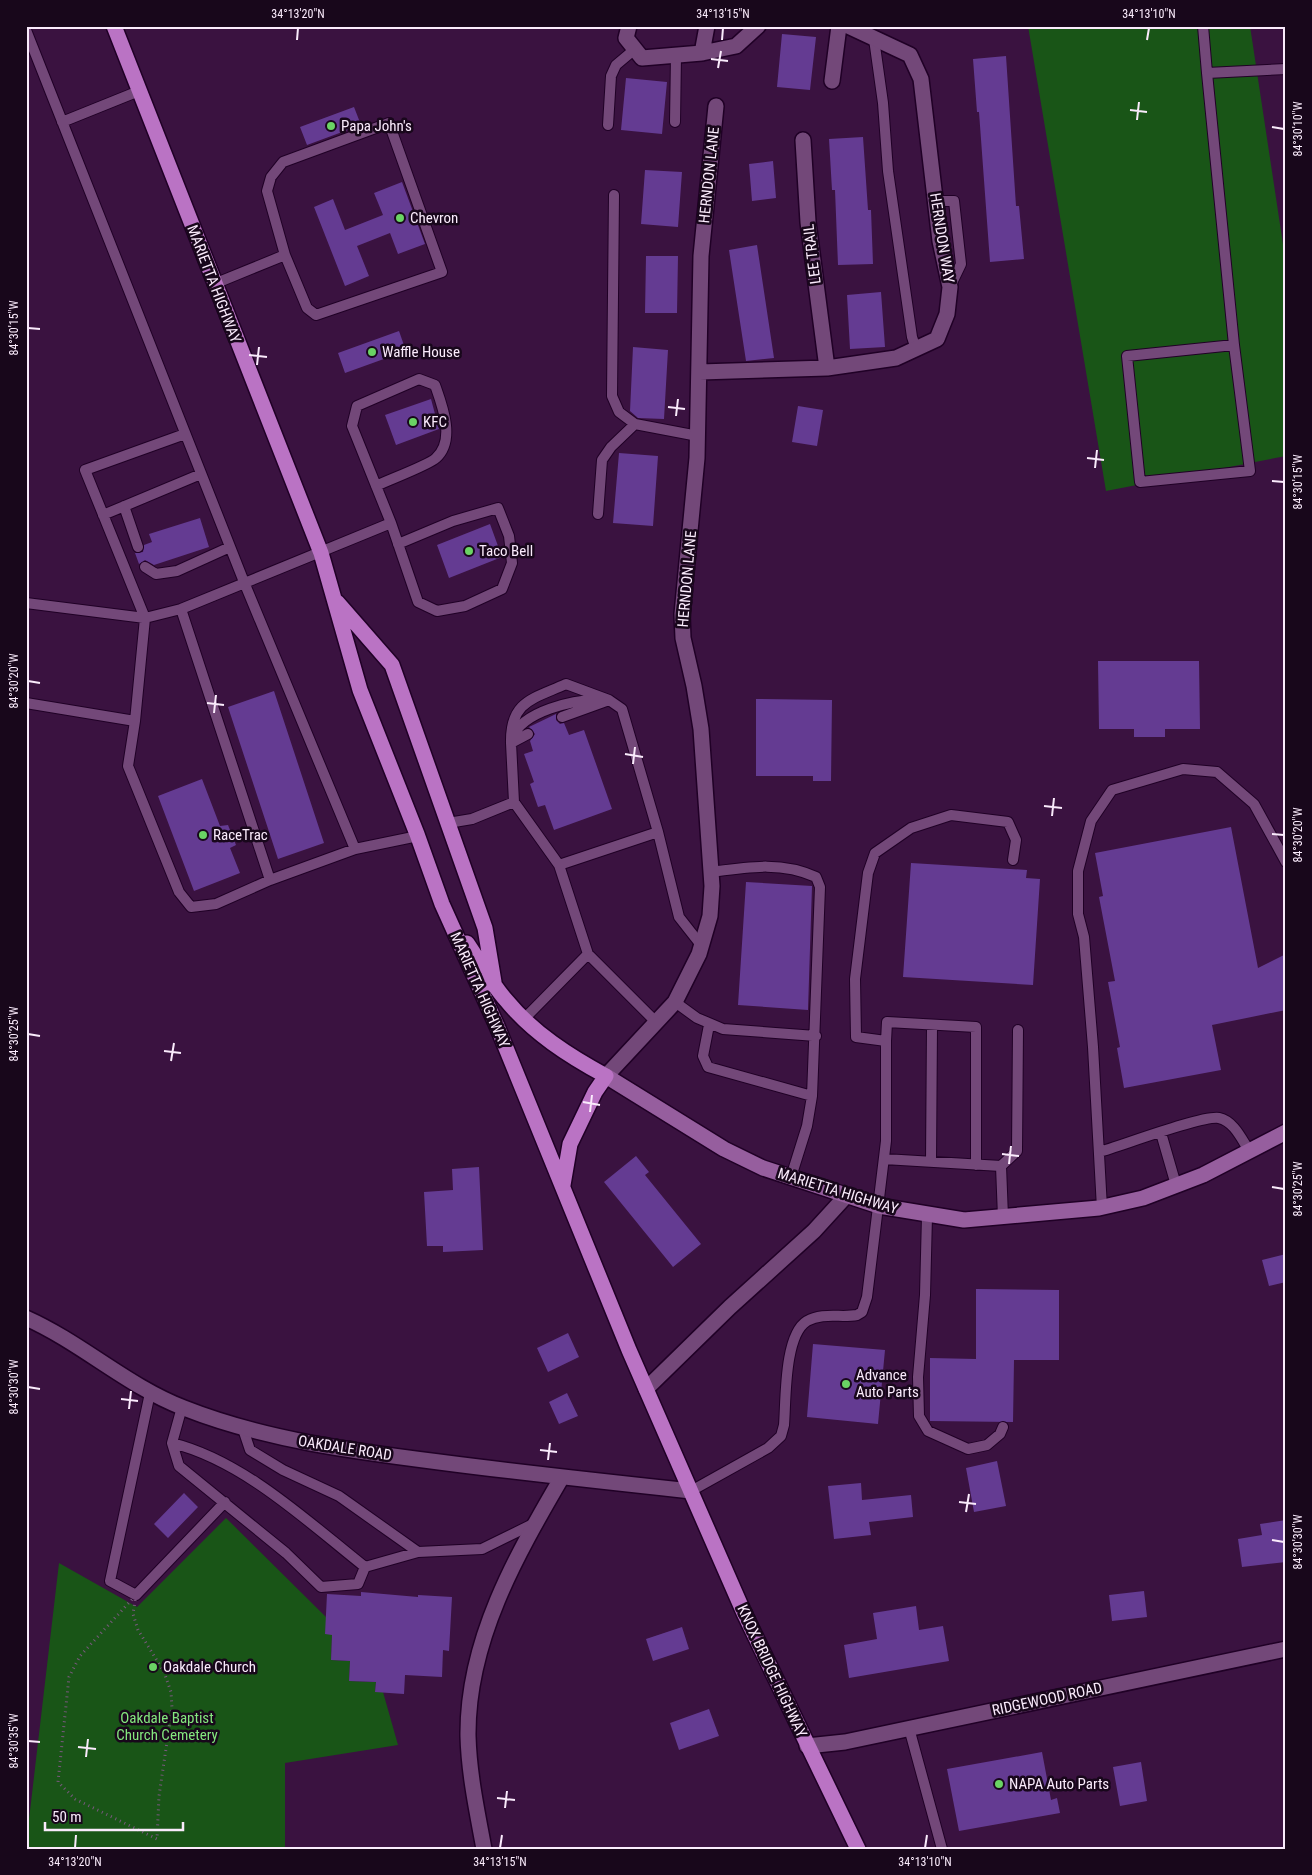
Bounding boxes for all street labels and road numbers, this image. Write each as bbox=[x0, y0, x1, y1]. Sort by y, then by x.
street label: HERNDON LANE bbox=[695, 126, 723, 224]
street label: HERNDON WAY bbox=[926, 192, 958, 285]
street label: MARIETTA HIGHWAY bbox=[183, 222, 245, 346]
street label: LEE TRAIL bbox=[799, 223, 825, 285]
street label: HERNDON LANE bbox=[674, 530, 700, 628]
street label: MARIETTA HIGHWAY bbox=[446, 929, 514, 1051]
street label: MARIETTA HIGHWAY bbox=[776, 1164, 900, 1218]
street label: OAKDALE ROAD bbox=[297, 1432, 393, 1464]
street label: KNOX BRIDGE HIGHWAY bbox=[733, 1602, 811, 1740]
street label: RIDGEWOOD ROAD bbox=[990, 1679, 1104, 1719]

